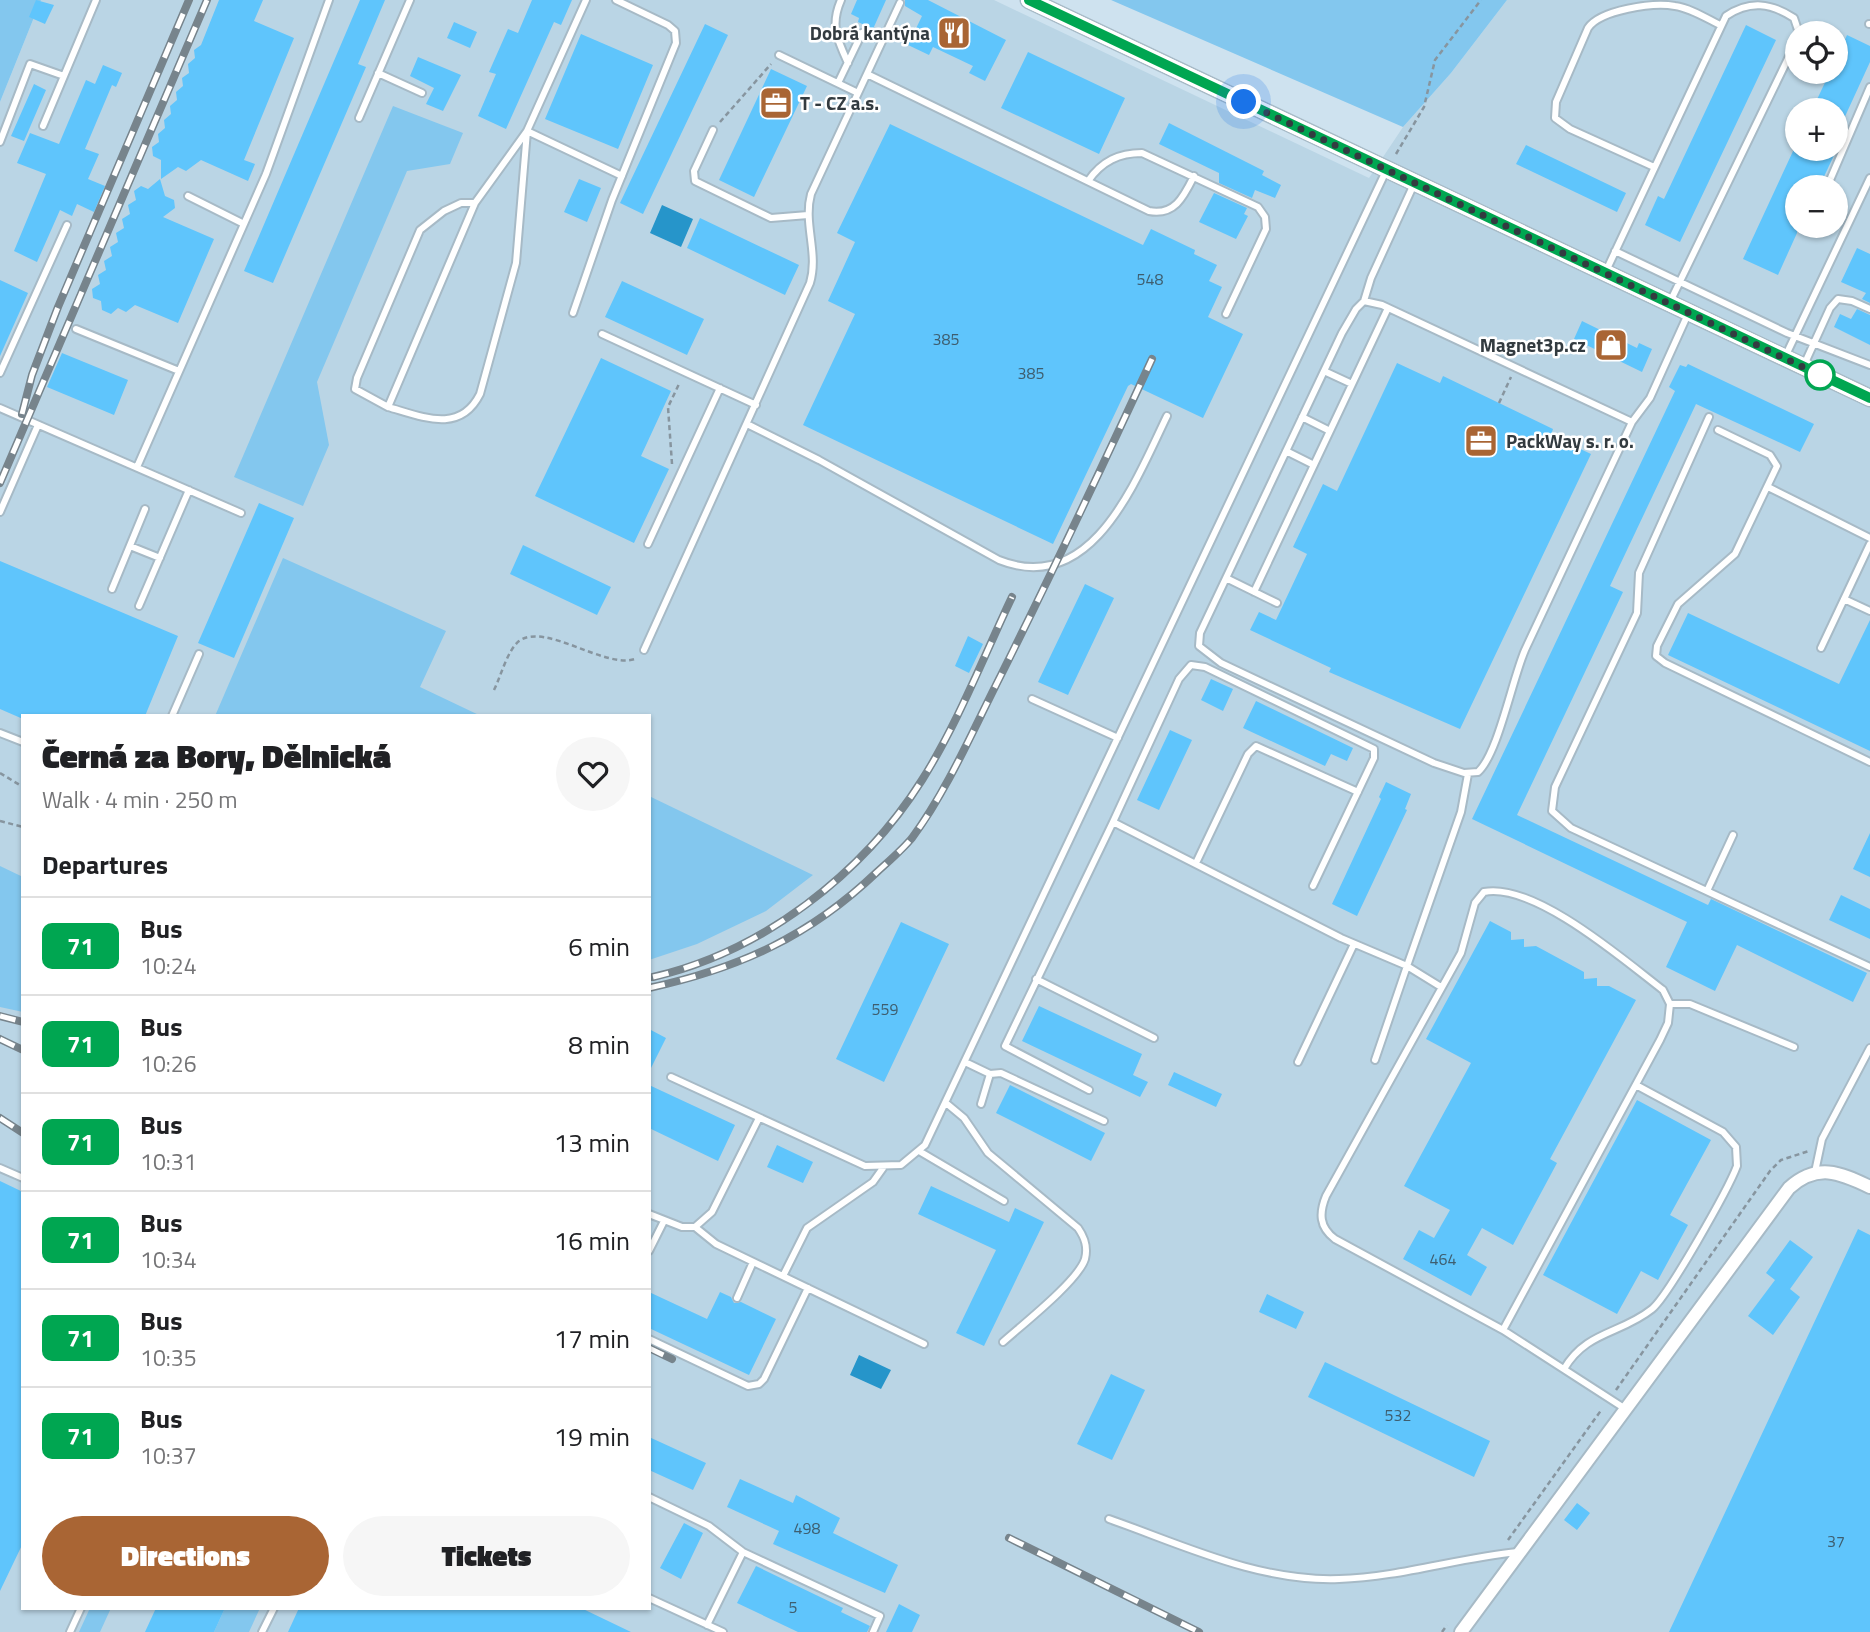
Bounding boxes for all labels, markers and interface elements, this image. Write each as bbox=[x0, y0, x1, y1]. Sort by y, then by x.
restaurant icon: Dobrá kantýna bbox=[935, 14, 973, 52]
place label: Dobrá kantýna bbox=[810, 18, 930, 47]
map controls bbox=[1785, 21, 1848, 238]
button: locate bbox=[1785, 21, 1848, 84]
office icon: T - CZ a.s. bbox=[757, 84, 795, 122]
your location bbox=[1226, 84, 1261, 119]
place label: T - CZ a.s. bbox=[800, 88, 879, 117]
button: + bbox=[1785, 98, 1848, 161]
button: − bbox=[1785, 175, 1848, 238]
house number: 548 bbox=[1137, 267, 1163, 291]
shop icon: Magnet3p.cz bbox=[1592, 326, 1630, 364]
house number: 385 bbox=[933, 327, 959, 351]
place label: Magnet3p.cz bbox=[1480, 330, 1586, 359]
unlabelled marker bbox=[1805, 360, 1835, 390]
house number: 385 bbox=[1018, 361, 1044, 385]
office icon: PackWay s. r. o. bbox=[1462, 422, 1500, 460]
place label: PackWay s. r. o. bbox=[1506, 426, 1634, 455]
text: Černá za Bory, Dělnická bbox=[42, 731, 391, 781]
button: heart bbox=[556, 737, 630, 811]
text: Walk · 4 min · 250 m bbox=[42, 782, 238, 817]
text: Departures bbox=[42, 845, 168, 884]
text: Bus bbox=[140, 909, 182, 948]
text: 6 min bbox=[568, 927, 630, 966]
text: 71 bbox=[67, 928, 94, 964]
text: 10:24 bbox=[140, 948, 197, 983]
house number: 559 bbox=[872, 997, 898, 1021]
text: Bus bbox=[140, 1007, 182, 1046]
text: 8 min bbox=[568, 1025, 630, 1064]
text: 71 bbox=[67, 1026, 94, 1062]
text: 10:26 bbox=[140, 1046, 197, 1081]
text: Bus bbox=[140, 1105, 182, 1144]
text: 13 min bbox=[554, 1123, 630, 1162]
text: 71 bbox=[67, 1124, 94, 1160]
text: 10:31 bbox=[140, 1144, 197, 1179]
text: Bus bbox=[140, 1203, 182, 1242]
text: 16 min bbox=[554, 1221, 630, 1260]
text: 71 bbox=[67, 1222, 94, 1258]
text: 10:34 bbox=[140, 1242, 197, 1277]
house number: 464 bbox=[1430, 1247, 1456, 1271]
text: Bus bbox=[140, 1301, 182, 1340]
text: 17 min bbox=[554, 1319, 630, 1358]
text: 71 bbox=[67, 1320, 94, 1356]
text: 10:35 bbox=[140, 1340, 197, 1375]
text: Bus bbox=[140, 1399, 182, 1438]
house number: 532 bbox=[1385, 1403, 1411, 1427]
text: 19 min bbox=[554, 1417, 630, 1456]
text: 71 bbox=[67, 1418, 94, 1454]
text: 10:37 bbox=[140, 1438, 197, 1473]
button: Directions bbox=[42, 1516, 329, 1596]
button: Tickets bbox=[343, 1516, 630, 1596]
house number: 498 bbox=[794, 1516, 820, 1540]
house number: 37 bbox=[1827, 1529, 1845, 1553]
house number: 5 bbox=[789, 1595, 798, 1619]

